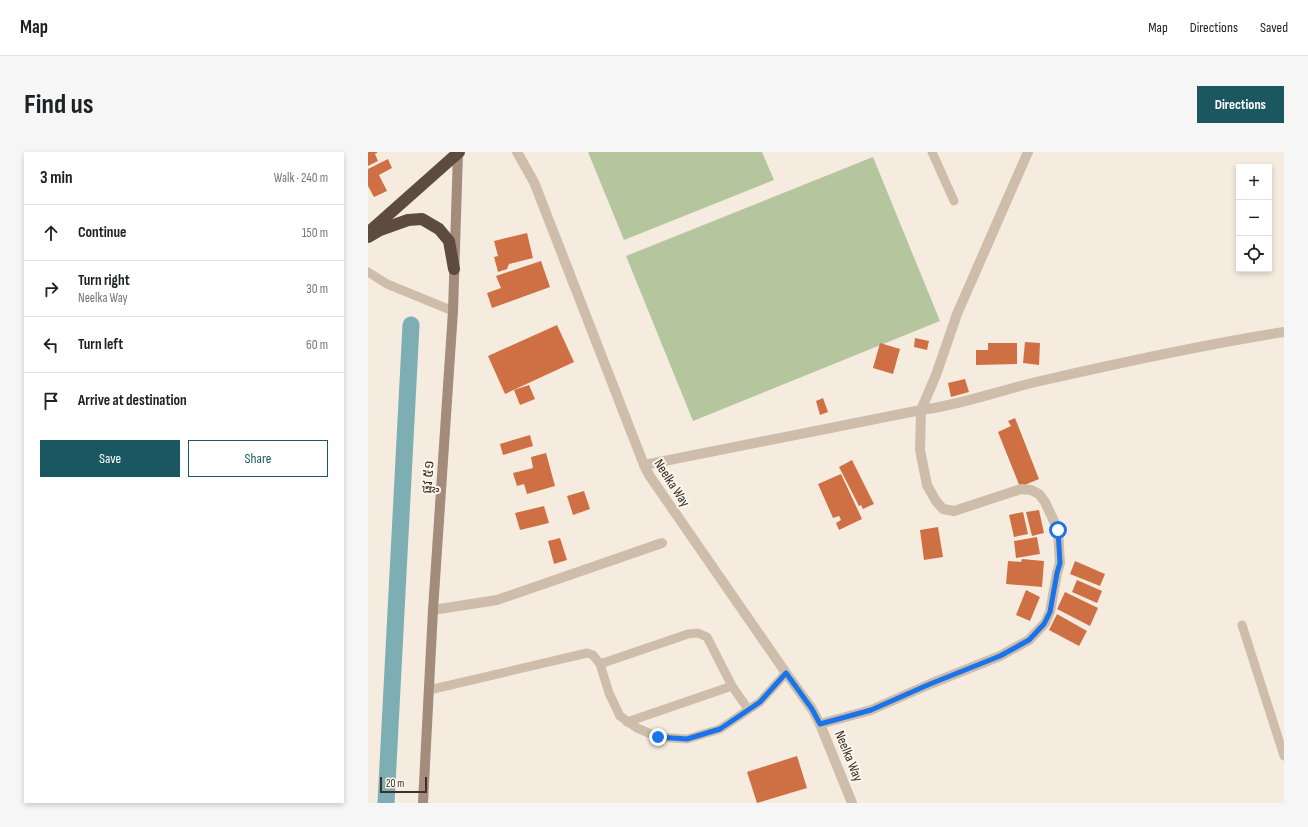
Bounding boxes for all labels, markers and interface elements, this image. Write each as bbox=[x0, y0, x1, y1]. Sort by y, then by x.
text: Map bbox=[20, 16, 48, 39]
text: Map bbox=[1148, 19, 1168, 36]
text: Directions bbox=[1190, 19, 1238, 36]
text: Saved bbox=[1260, 19, 1288, 36]
button: Directions bbox=[1197, 86, 1284, 123]
text: Find us bbox=[24, 88, 93, 121]
map controls bbox=[1236, 164, 1272, 272]
button: + bbox=[1236, 164, 1272, 200]
text: 3 min bbox=[40, 168, 73, 188]
text: Walk · 240 m bbox=[274, 170, 328, 186]
button: − bbox=[1236, 200, 1272, 236]
icon: ahead bbox=[40, 222, 62, 244]
text: Continue bbox=[78, 223, 127, 242]
text: 150 m bbox=[302, 225, 328, 241]
button: locate bbox=[1236, 236, 1272, 272]
text: Turn right bbox=[78, 271, 130, 290]
icon: right bbox=[40, 278, 62, 300]
text: 30 m bbox=[306, 281, 328, 297]
text: Neelka Way bbox=[78, 290, 128, 306]
icon: left bbox=[40, 334, 62, 356]
text: Turn left bbox=[78, 335, 123, 354]
text: 60 m bbox=[306, 337, 328, 353]
icon: arrive bbox=[40, 390, 62, 412]
text: Arrive at destination bbox=[78, 391, 187, 410]
button: Save bbox=[40, 440, 180, 477]
button: Share bbox=[188, 440, 328, 477]
street label: Neelka Way bbox=[650, 456, 694, 511]
street label: ផ្លូវ ៥១ bbox=[418, 460, 441, 495]
route start bbox=[1049, 521, 1067, 539]
route end bbox=[649, 728, 667, 746]
street label: Neelka Way bbox=[831, 728, 867, 784]
scale bar bbox=[380, 775, 427, 794]
text: 20 m bbox=[386, 777, 404, 790]

